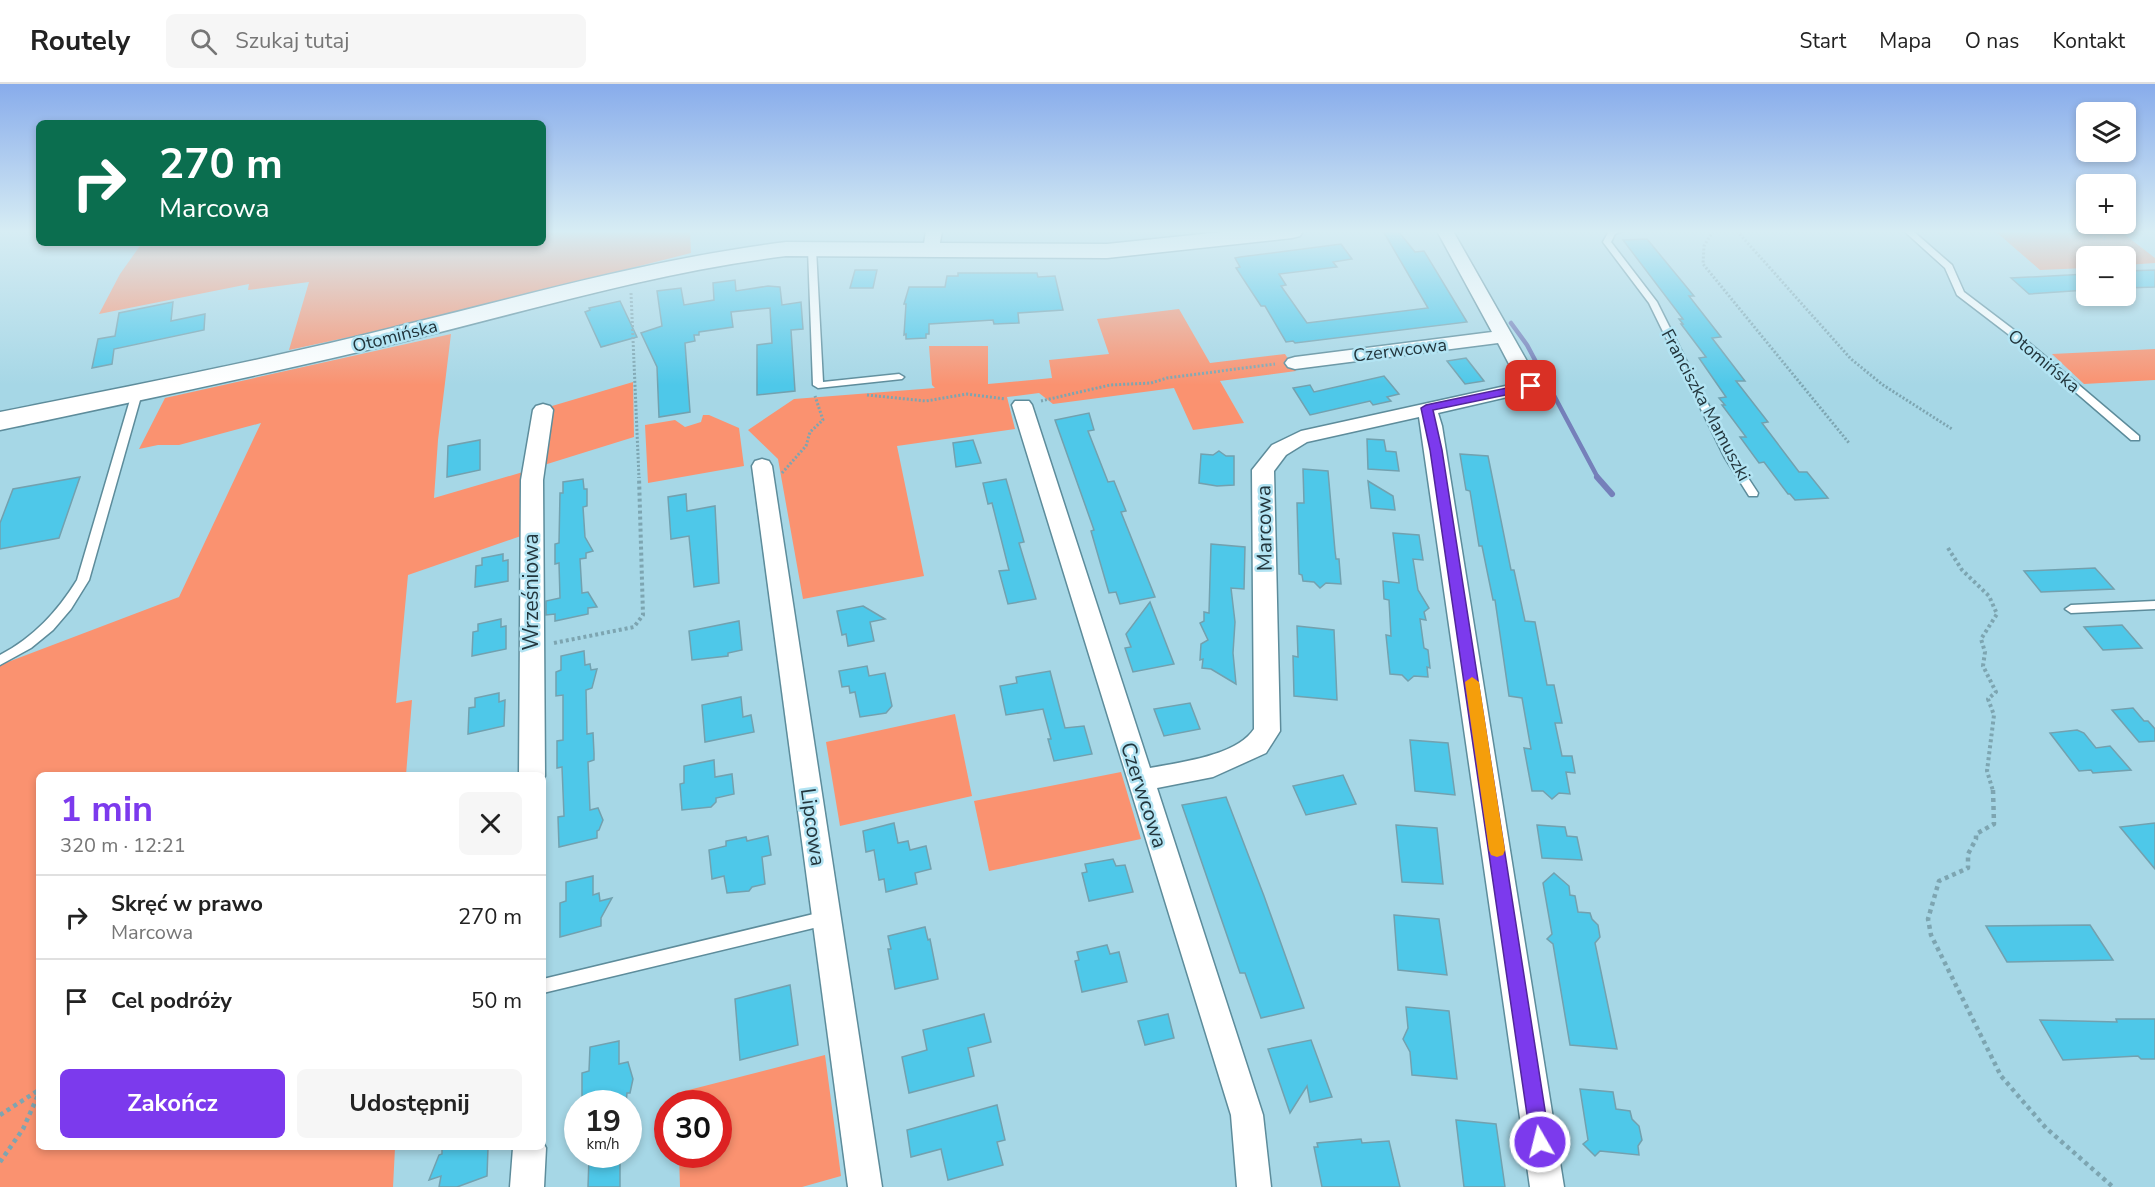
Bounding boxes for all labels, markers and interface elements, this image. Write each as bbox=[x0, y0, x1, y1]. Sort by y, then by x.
search box bbox=[166, 14, 586, 68]
text: Routely bbox=[30, 22, 130, 60]
icon: search bbox=[187, 25, 220, 58]
text: Szukaj tutaj bbox=[235, 26, 349, 56]
text: Start bbox=[1800, 27, 1846, 55]
text: Mapa bbox=[1879, 27, 1932, 55]
text: O nas bbox=[1965, 27, 2019, 55]
text: Kontakt bbox=[2052, 27, 2125, 55]
map controls bbox=[2076, 102, 2136, 306]
button: layers bbox=[2076, 102, 2136, 162]
text: 270 m bbox=[159, 136, 283, 193]
icon: right bbox=[60, 144, 138, 222]
button: + bbox=[2076, 174, 2136, 234]
text: Marcowa bbox=[159, 190, 270, 227]
button: − bbox=[2076, 246, 2136, 306]
street label: Otomińska bbox=[350, 314, 440, 358]
street label: Otomińska bbox=[2003, 324, 2085, 398]
street label: Franciszka Mamuszki bbox=[1656, 325, 1756, 485]
street label: Czerwcowa bbox=[1352, 332, 1448, 368]
pin bbox=[1505, 360, 1556, 411]
icon: arrive bbox=[1514, 369, 1547, 402]
street label: Marcowa bbox=[1249, 485, 1279, 571]
street label: Wrześniowa bbox=[517, 533, 545, 651]
street label: Czerwcowa bbox=[1114, 738, 1174, 852]
text: 1 min bbox=[60, 785, 153, 834]
street label: Lipcowa bbox=[794, 786, 832, 868]
button: close bbox=[459, 792, 522, 855]
text: 320 m · 12:21 bbox=[60, 832, 186, 859]
text: Skręć w prawo bbox=[111, 889, 263, 919]
icon: right bbox=[60, 901, 93, 934]
text: 270 m bbox=[458, 902, 522, 932]
text: Marcowa bbox=[111, 919, 193, 946]
icon: arrive bbox=[60, 985, 93, 1018]
text: Cel podróży bbox=[111, 986, 232, 1016]
text: 50 m bbox=[471, 986, 522, 1016]
button: Zakończ bbox=[60, 1069, 285, 1138]
button: Udostępnij bbox=[297, 1069, 522, 1138]
speed limit sign: 30 bbox=[654, 1090, 732, 1168]
text: 19 bbox=[585, 1101, 621, 1142]
position arrow bbox=[1508, 1110, 1572, 1174]
text: km/h bbox=[586, 1134, 620, 1154]

